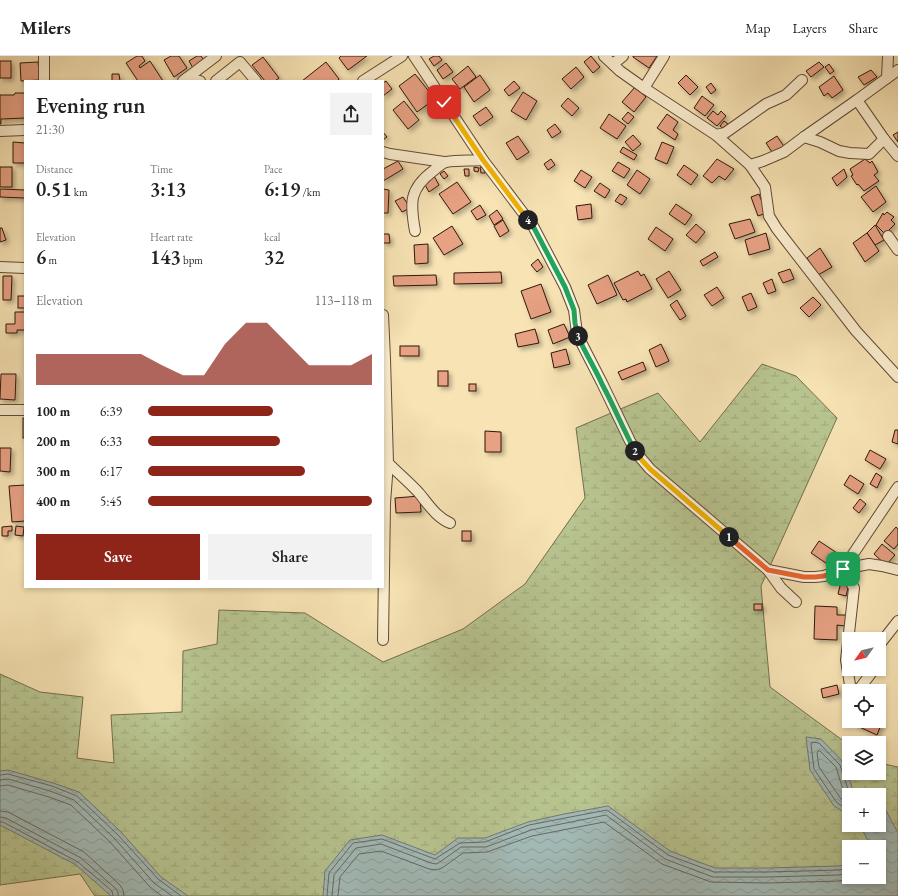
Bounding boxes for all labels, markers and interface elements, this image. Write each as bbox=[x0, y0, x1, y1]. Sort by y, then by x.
text: Milers bbox=[20, 15, 71, 40]
text: Map bbox=[745, 19, 770, 37]
text: Layers bbox=[792, 19, 827, 37]
text: Share bbox=[849, 19, 878, 37]
pin bbox=[427, 85, 461, 119]
text: Evening run bbox=[36, 91, 145, 120]
icon: check bbox=[433, 91, 455, 113]
button: share bbox=[330, 93, 372, 135]
text: 21:30 bbox=[36, 121, 64, 138]
text: Distance bbox=[36, 162, 73, 176]
text: Time bbox=[150, 162, 173, 176]
text: Pace bbox=[264, 162, 282, 176]
text: 0.51 bbox=[36, 176, 72, 202]
text: 3:13 bbox=[150, 176, 186, 202]
text: 6:19 bbox=[264, 176, 300, 202]
text: km bbox=[72, 185, 88, 199]
text: /km bbox=[300, 185, 321, 199]
pin: 4 bbox=[518, 210, 538, 230]
text: 4 bbox=[525, 213, 531, 227]
text: Elevation bbox=[36, 230, 76, 244]
text: Heart rate bbox=[150, 230, 193, 244]
text: kcal bbox=[264, 230, 281, 244]
text: 6 bbox=[36, 244, 46, 270]
text: 143 bbox=[150, 244, 181, 270]
text: 32 bbox=[264, 244, 285, 270]
text: m bbox=[46, 253, 57, 267]
text: bpm bbox=[181, 253, 203, 267]
text: Elevation bbox=[36, 292, 83, 309]
text: 113–118 m bbox=[315, 292, 372, 309]
pin: 3 bbox=[568, 326, 588, 346]
text: 3 bbox=[575, 329, 581, 343]
text: 100 m bbox=[36, 403, 70, 420]
text: 6:39 bbox=[100, 403, 122, 420]
text: 200 m bbox=[36, 433, 70, 450]
text: 6:33 bbox=[100, 433, 122, 450]
pin: 2 bbox=[625, 441, 645, 461]
text: 2 bbox=[632, 444, 638, 458]
text: 300 m bbox=[36, 463, 70, 480]
text: 6:17 bbox=[100, 463, 122, 480]
text: 400 m bbox=[36, 493, 70, 510]
text: 5:45 bbox=[100, 493, 122, 510]
pin: 1 bbox=[719, 527, 739, 547]
text: 1 bbox=[726, 530, 732, 544]
button: Save bbox=[36, 534, 200, 580]
button: Share bbox=[208, 534, 372, 580]
pin bbox=[826, 552, 860, 586]
icon: arrive bbox=[832, 558, 854, 580]
north arrow bbox=[842, 632, 886, 676]
map controls bbox=[842, 632, 886, 884]
button: locate bbox=[842, 684, 886, 728]
button: layers bbox=[842, 736, 886, 780]
button: + bbox=[842, 788, 886, 832]
button: − bbox=[842, 840, 886, 884]

